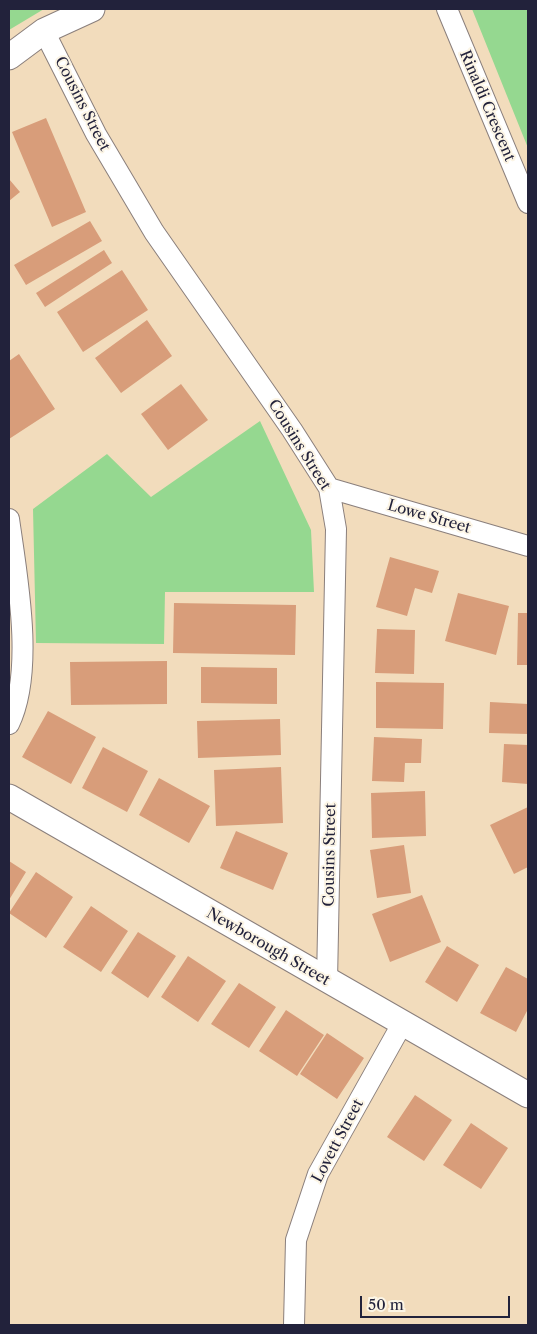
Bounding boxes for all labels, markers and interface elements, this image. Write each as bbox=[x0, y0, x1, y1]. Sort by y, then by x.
street label: Rinaldi Crescent bbox=[456, 48, 518, 164]
street label: Cousins Street bbox=[50, 54, 114, 154]
street label: Cousins Street bbox=[264, 396, 334, 494]
street label: Lowe Street bbox=[385, 497, 473, 537]
street label: Cousins Street bbox=[320, 803, 340, 907]
street label: Newborough Street bbox=[203, 904, 333, 990]
street label: Lovett Street bbox=[309, 1096, 367, 1186]
scale bar bbox=[362, 1286, 512, 1318]
text: 50 m bbox=[368, 1295, 404, 1314]

